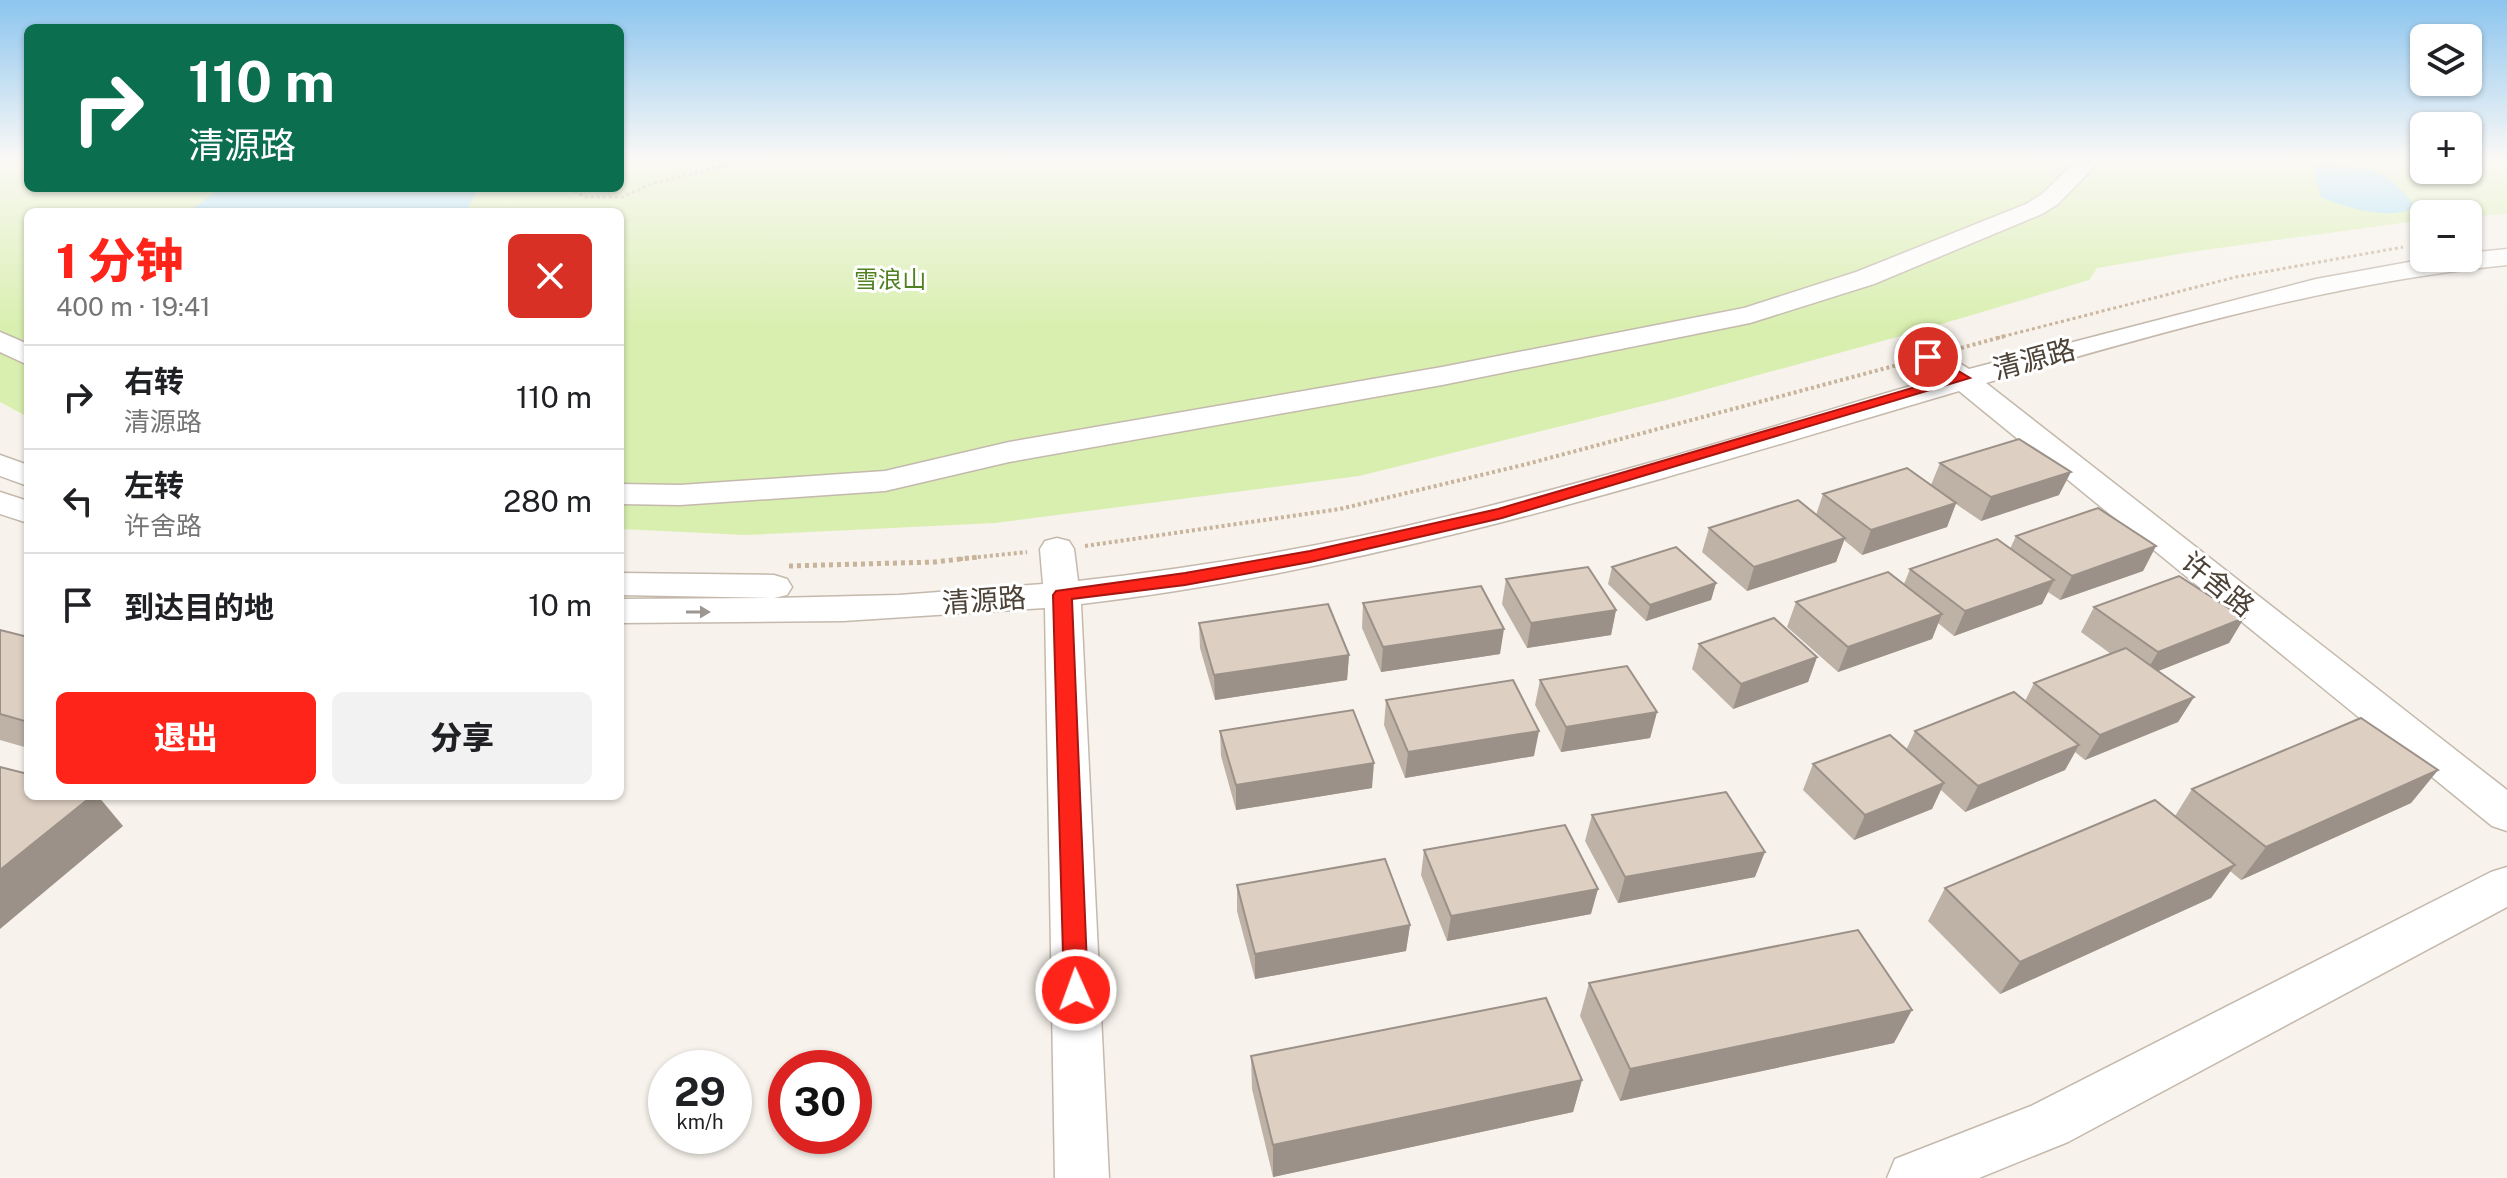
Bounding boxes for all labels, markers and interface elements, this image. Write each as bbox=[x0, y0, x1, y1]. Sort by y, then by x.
map controls bbox=[2410, 24, 2482, 272]
button: layers bbox=[2410, 24, 2482, 96]
text: 110 m bbox=[188, 49, 335, 115]
icon: right bbox=[56, 56, 160, 160]
button: + bbox=[2410, 112, 2482, 184]
text: 清源路 bbox=[188, 124, 296, 166]
button: − bbox=[2410, 200, 2482, 272]
text: 1 分钟 bbox=[56, 232, 184, 289]
button: close bbox=[508, 234, 592, 318]
park label: 雪浪山 bbox=[854, 265, 926, 293]
text: 400 m · 19:41 bbox=[56, 291, 211, 322]
pin bbox=[1894, 323, 1962, 391]
street label: 清源路 bbox=[1989, 332, 2079, 385]
icon: arrive bbox=[1906, 335, 1950, 379]
text: 右转 bbox=[124, 363, 184, 399]
icon: right bbox=[56, 375, 100, 419]
text: 110 m bbox=[516, 379, 592, 415]
text: 清源路 bbox=[124, 406, 202, 437]
text: 左转 bbox=[124, 467, 184, 503]
icon: left bbox=[56, 479, 100, 523]
text: 280 m bbox=[503, 483, 592, 519]
text: 许舍路 bbox=[124, 510, 202, 541]
street label: 许舍路 bbox=[2175, 544, 2261, 623]
street label: 清源路 bbox=[941, 580, 1027, 619]
icon: arrive bbox=[56, 583, 100, 627]
text: 10 m bbox=[528, 587, 592, 623]
text: 到达目的地 bbox=[124, 589, 274, 625]
one-way arrow bbox=[686, 605, 711, 618]
button: 退出 bbox=[56, 692, 316, 784]
button: 分享 bbox=[332, 692, 592, 784]
position arrow bbox=[1034, 948, 1118, 1032]
speed limit sign: 30 bbox=[768, 1050, 872, 1154]
text: 29 bbox=[674, 1068, 726, 1115]
text: km/h bbox=[676, 1110, 724, 1134]

